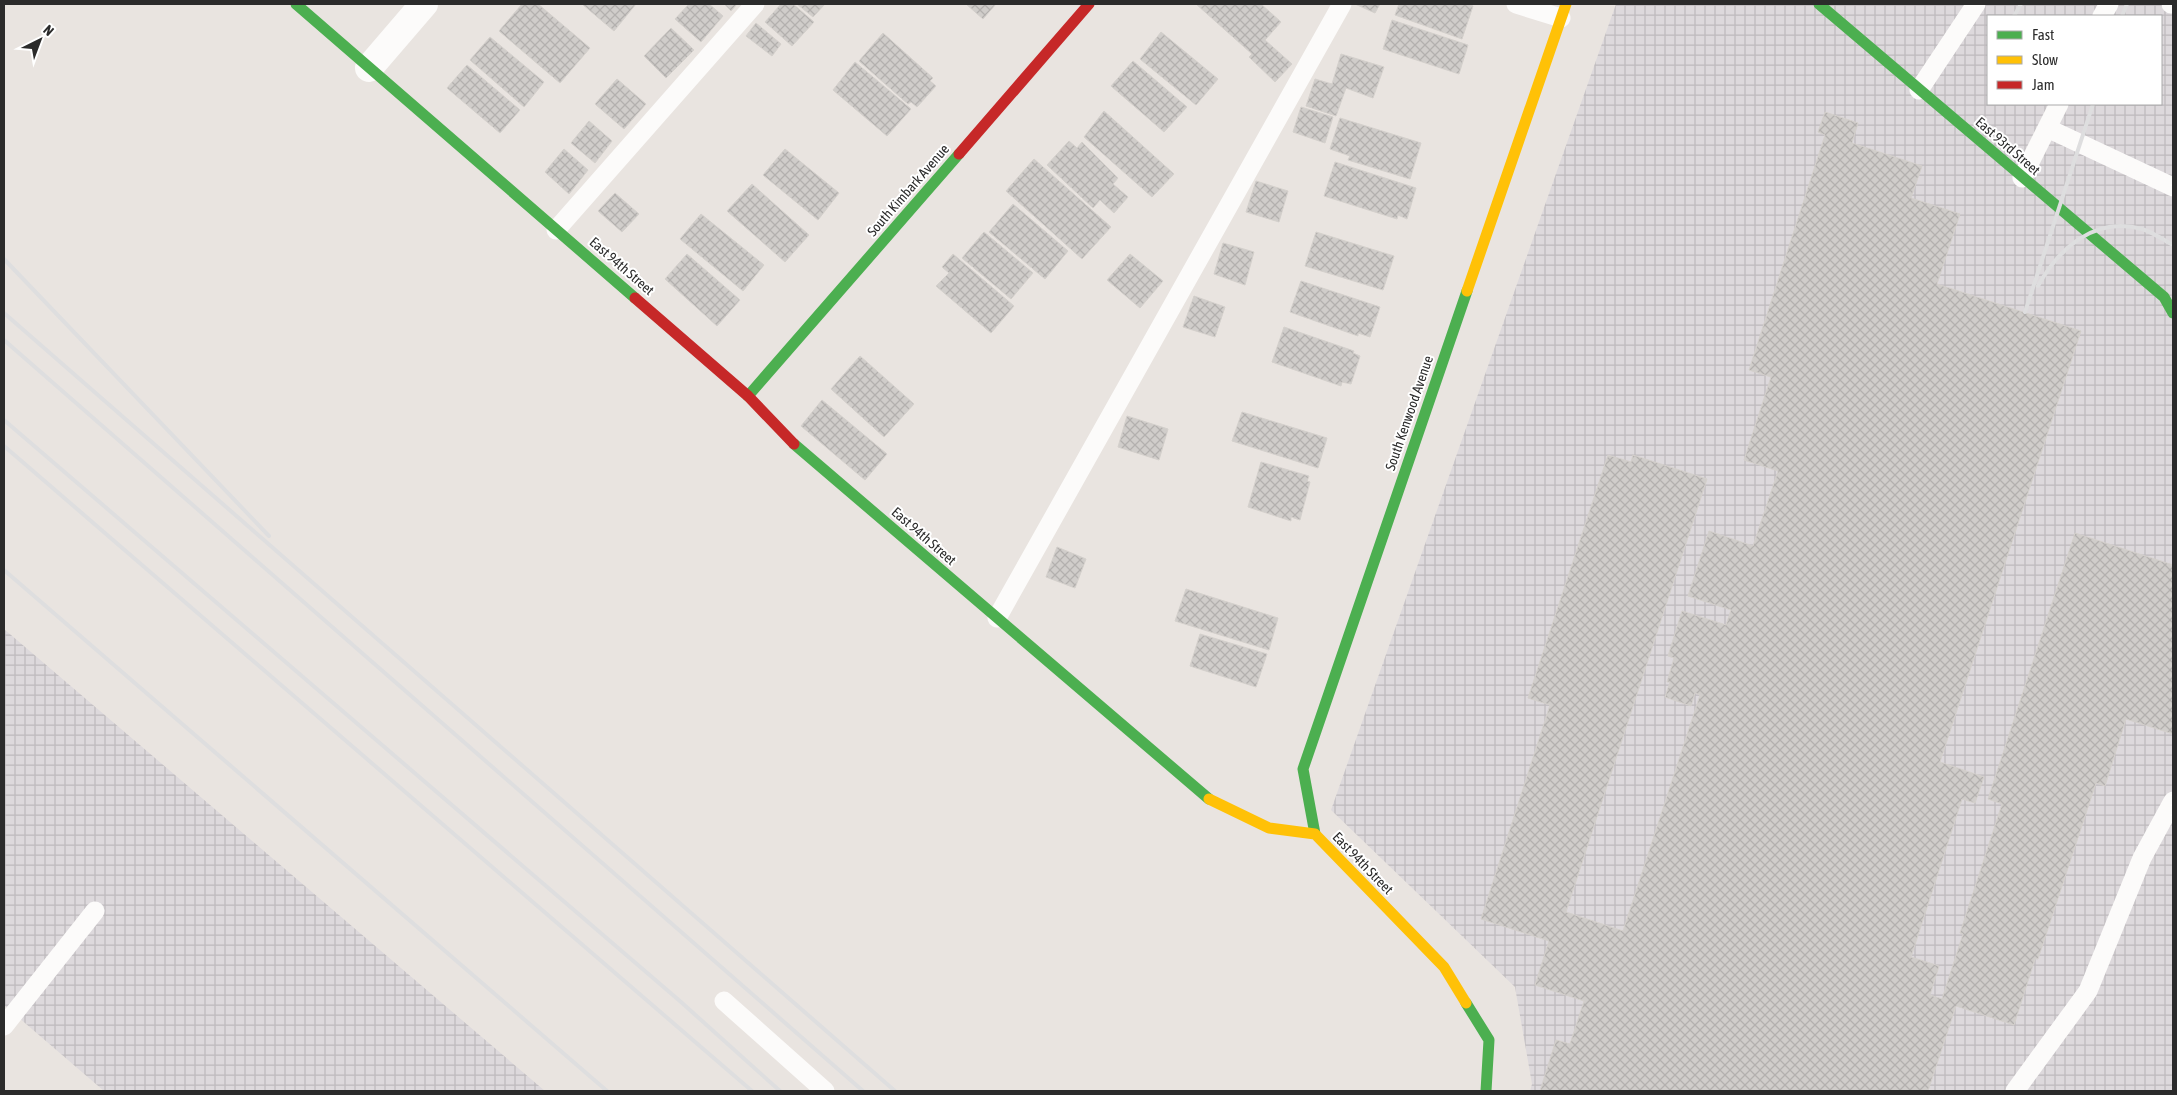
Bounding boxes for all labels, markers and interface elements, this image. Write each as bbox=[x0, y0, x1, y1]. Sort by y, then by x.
north arrow bbox=[15, 15, 65, 65]
legend bbox=[1987, 15, 2162, 105]
text: N bbox=[40, 22, 57, 39]
text: Fast bbox=[2032, 26, 2054, 43]
text: Slow bbox=[2032, 51, 2058, 68]
text: Jam bbox=[2032, 76, 2055, 93]
street label: East 93rd Street bbox=[1973, 114, 2043, 178]
street label: South Kimbark Avenue bbox=[864, 141, 952, 239]
street label: East 94th Street bbox=[587, 234, 657, 298]
street label: South Kenwood Avenue bbox=[1382, 353, 1436, 473]
street label: East 94th Street bbox=[889, 504, 959, 568]
street label: East 94th Street bbox=[1329, 829, 1397, 897]

